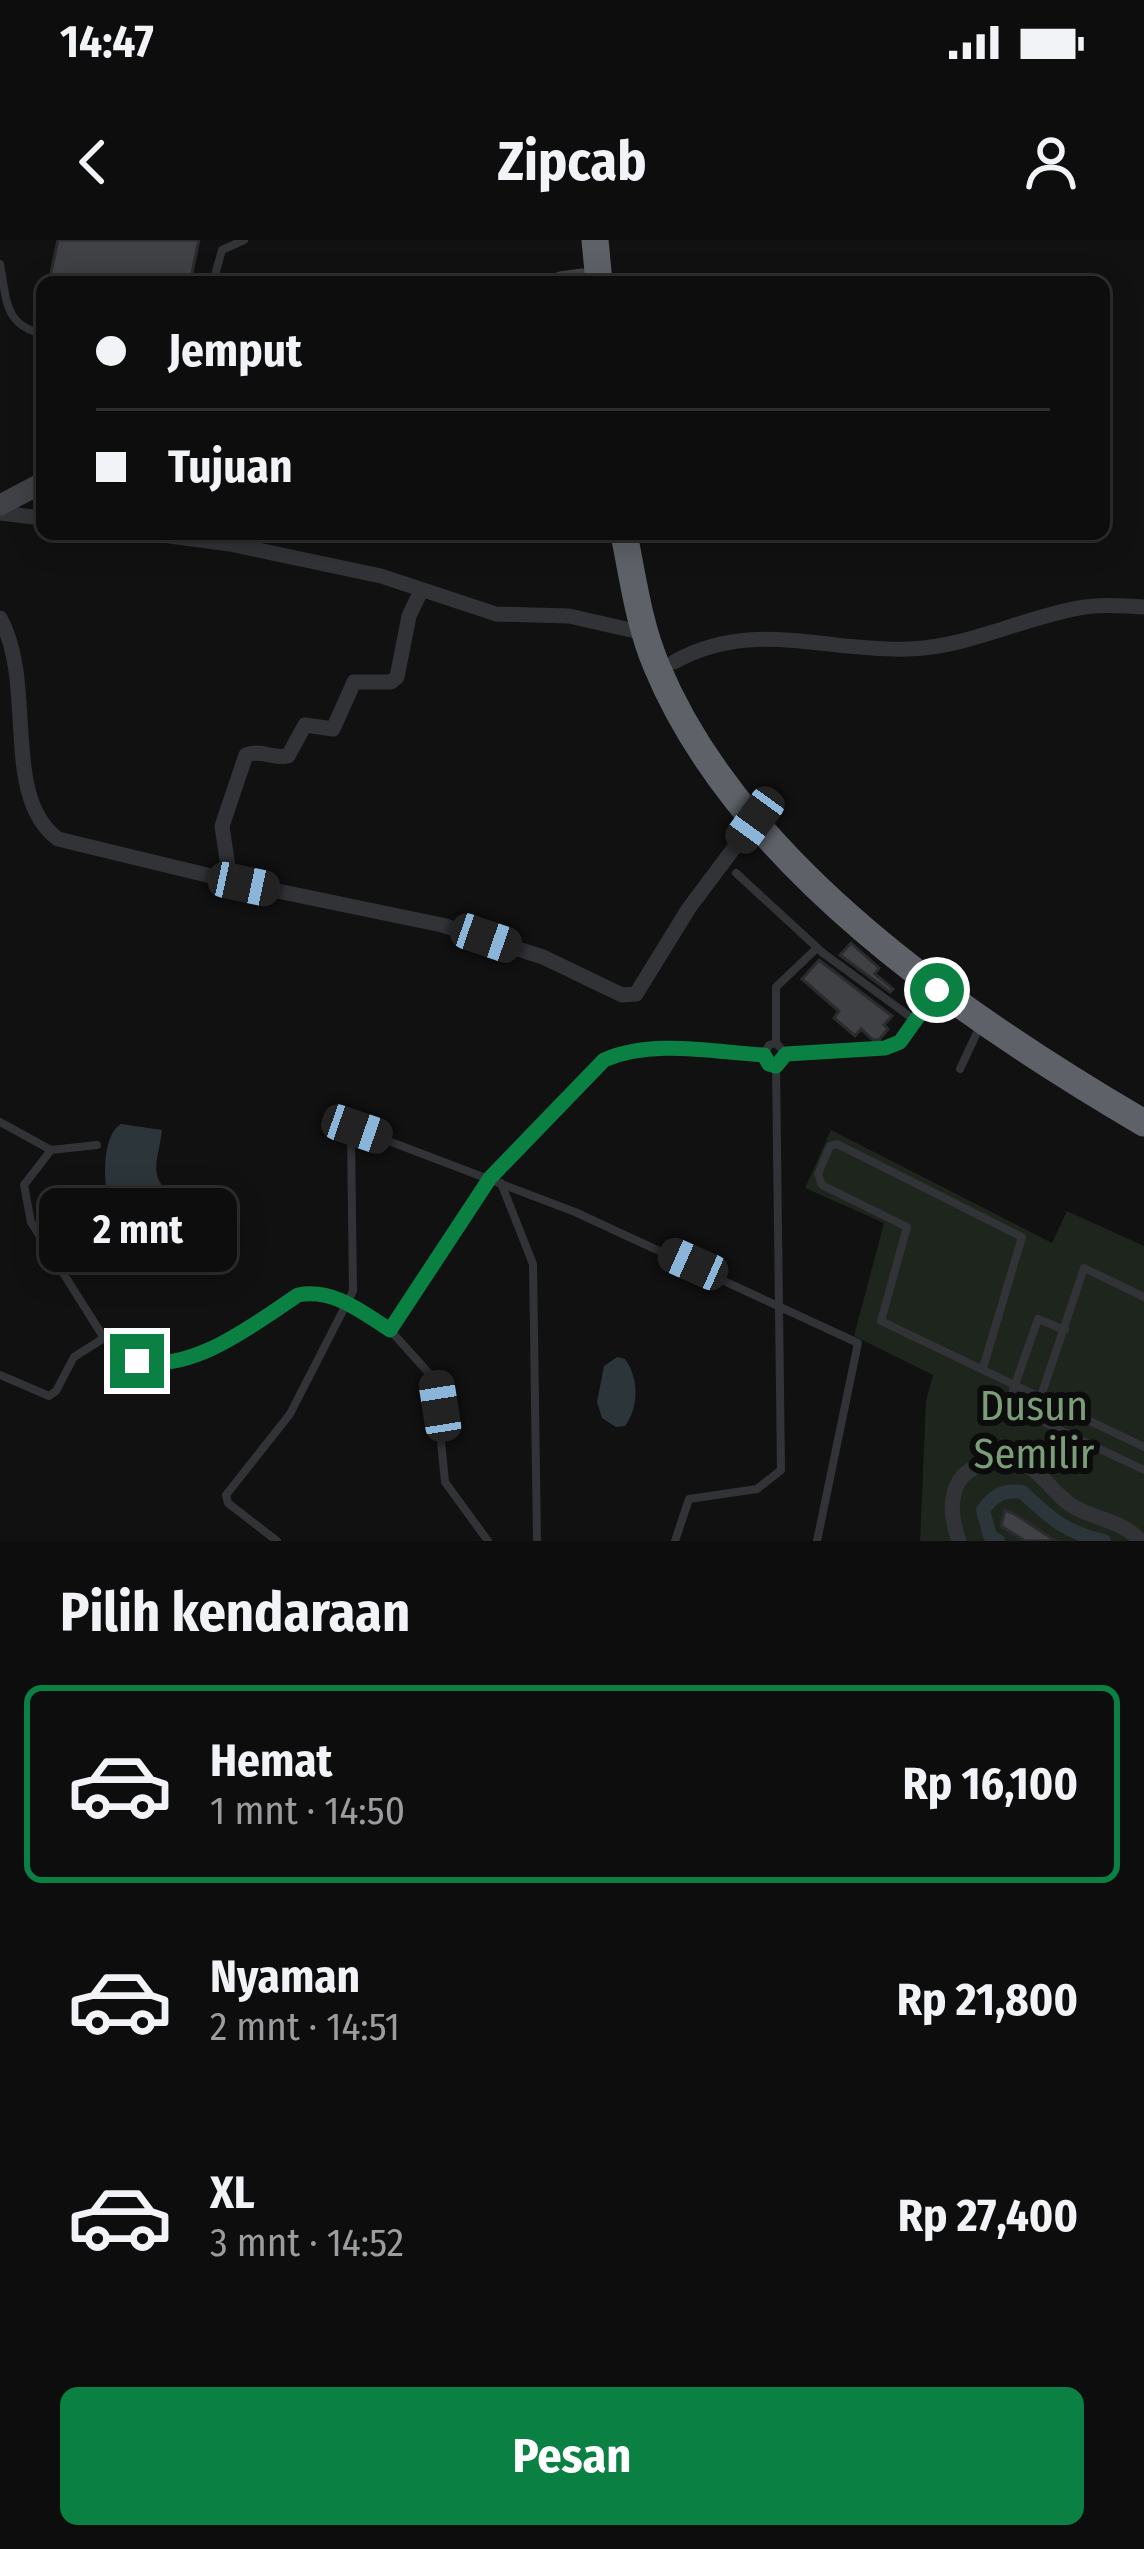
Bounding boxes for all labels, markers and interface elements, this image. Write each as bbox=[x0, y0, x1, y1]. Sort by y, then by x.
text: 14:47 bbox=[60, 15, 154, 69]
icon: back bbox=[60, 129, 126, 195]
icon: person bbox=[1018, 129, 1084, 195]
text: Zipcab bbox=[497, 130, 647, 194]
text: Jemput bbox=[168, 324, 302, 378]
text: Tujuan bbox=[168, 440, 293, 494]
car bbox=[719, 780, 791, 860]
car bbox=[205, 859, 283, 909]
car bbox=[446, 909, 526, 967]
route start bbox=[910, 963, 964, 1017]
car bbox=[317, 1100, 397, 1158]
callout: 2 mnt bbox=[38, 1187, 236, 1271]
text: 2 mnt bbox=[93, 1207, 183, 1253]
car bbox=[653, 1233, 733, 1295]
route end bbox=[110, 1334, 164, 1388]
car bbox=[417, 1368, 463, 1444]
park label: Dusun Semilir bbox=[974, 1381, 1095, 1479]
text: Pilih kendaraan bbox=[60, 1581, 410, 1645]
icon: car bbox=[66, 1730, 174, 1838]
text: Hemat bbox=[210, 1734, 332, 1788]
text: Rp 16,100 bbox=[902, 1757, 1078, 1811]
text: 1 mnt · 14:50 bbox=[210, 1788, 405, 1834]
icon: car bbox=[66, 1946, 174, 2054]
text: Nyaman bbox=[210, 1950, 360, 2004]
text: Rp 21,800 bbox=[897, 1973, 1078, 2027]
text: 2 mnt · 14:51 bbox=[210, 2004, 400, 2050]
icon: car bbox=[66, 2162, 174, 2270]
text: XL bbox=[210, 2166, 255, 2220]
text: Rp 27,400 bbox=[898, 2189, 1078, 2243]
text: 3 mnt · 14:52 bbox=[210, 2220, 404, 2266]
button: Pesan bbox=[60, 2387, 1084, 2525]

